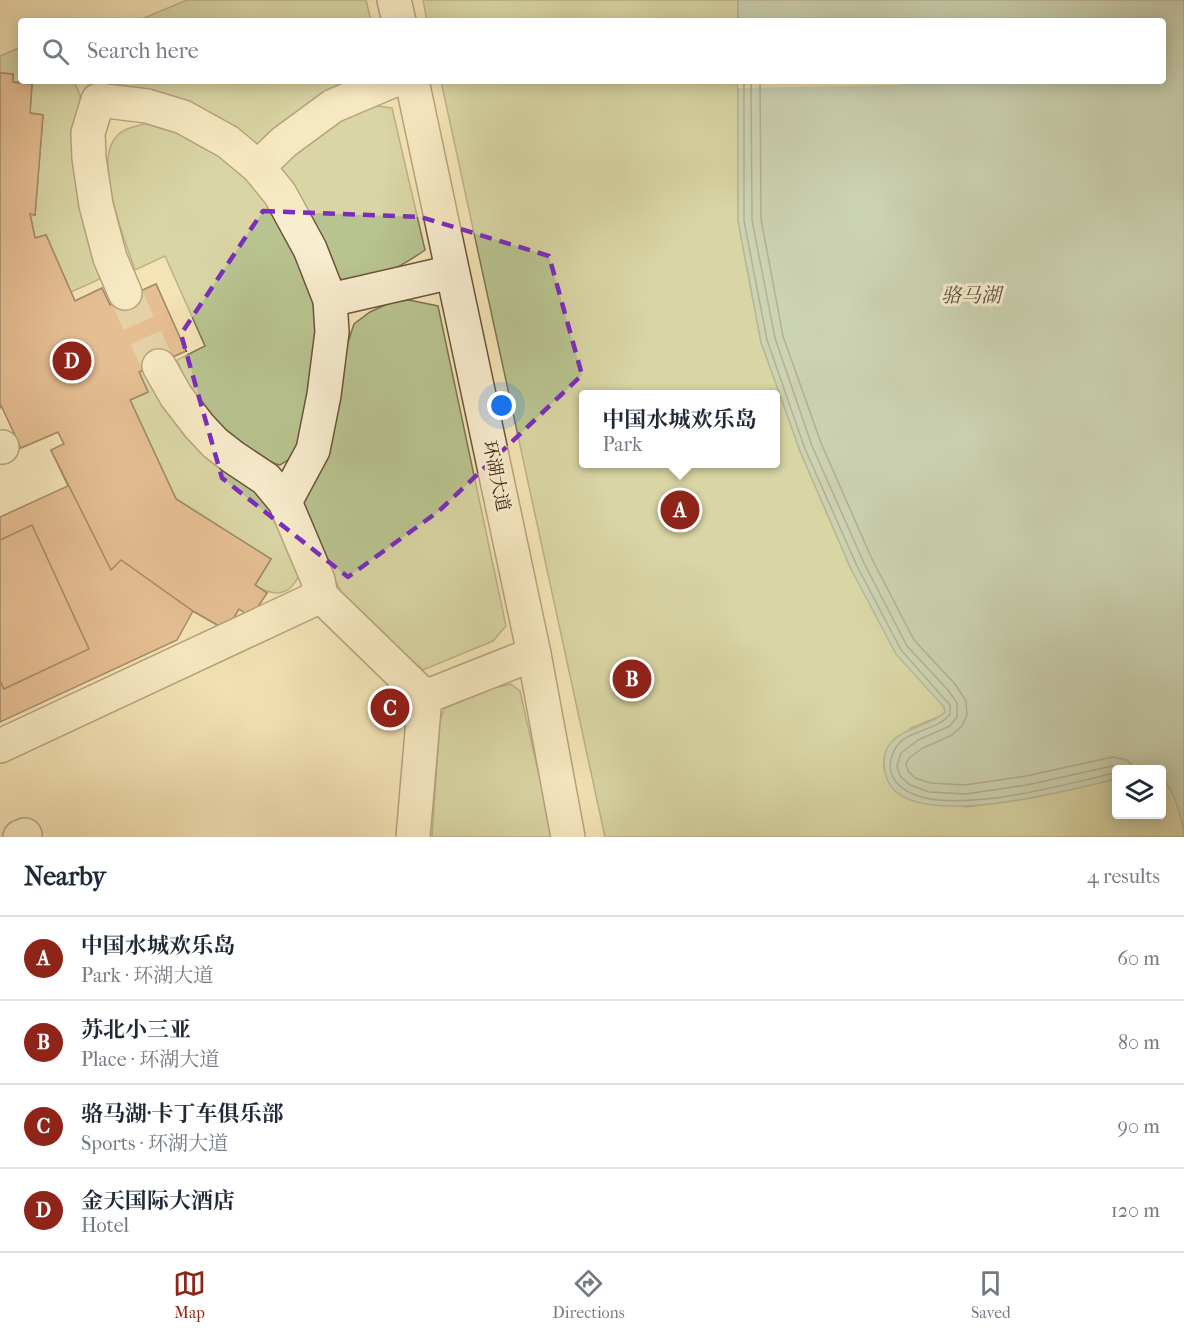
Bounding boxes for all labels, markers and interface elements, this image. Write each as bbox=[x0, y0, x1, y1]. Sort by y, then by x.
search box bbox=[18, 18, 1166, 84]
icon: search bbox=[39, 35, 72, 68]
text: Search here bbox=[87, 38, 199, 64]
water label: 骆马湖 bbox=[941, 284, 1004, 307]
pin: D bbox=[52, 338, 92, 384]
popup bbox=[579, 390, 780, 468]
your location bbox=[487, 391, 516, 420]
text: 中国水城欢乐岛 bbox=[602, 407, 757, 433]
text: Park bbox=[602, 433, 642, 456]
street label: 环湖大道 bbox=[478, 439, 514, 513]
pin: A bbox=[660, 488, 700, 532]
pin: B bbox=[612, 656, 652, 702]
pin: C bbox=[370, 686, 410, 730]
map controls bbox=[1112, 765, 1166, 819]
button: layers bbox=[1112, 765, 1166, 819]
text: Nearby bbox=[24, 861, 106, 892]
text: 4 results bbox=[1087, 865, 1160, 888]
text: 中国水城欢乐岛 bbox=[81, 933, 235, 959]
text: A bbox=[37, 947, 50, 970]
text: 60 m bbox=[1117, 947, 1160, 970]
text: Park · 环湖大道 bbox=[81, 964, 213, 987]
text: 苏北小三亚 bbox=[81, 1017, 191, 1043]
text: B bbox=[37, 1031, 50, 1054]
text: 80 m bbox=[1118, 1031, 1160, 1054]
text: Place · 环湖大道 bbox=[81, 1048, 219, 1071]
text: 骆马湖·卡丁车俱乐部 bbox=[81, 1101, 283, 1127]
text: C bbox=[37, 1115, 50, 1138]
text: 90 m bbox=[1118, 1115, 1160, 1138]
text: Sports · 环湖大道 bbox=[81, 1132, 228, 1155]
text: 金天国际大酒店 bbox=[81, 1188, 235, 1214]
text: D bbox=[36, 1199, 51, 1222]
text: 120 m bbox=[1111, 1199, 1160, 1222]
text: Hotel bbox=[81, 1214, 129, 1237]
tab: Map bbox=[173, 1267, 206, 1322]
tab: Directions bbox=[553, 1267, 625, 1322]
tab: Saved bbox=[971, 1267, 1011, 1322]

